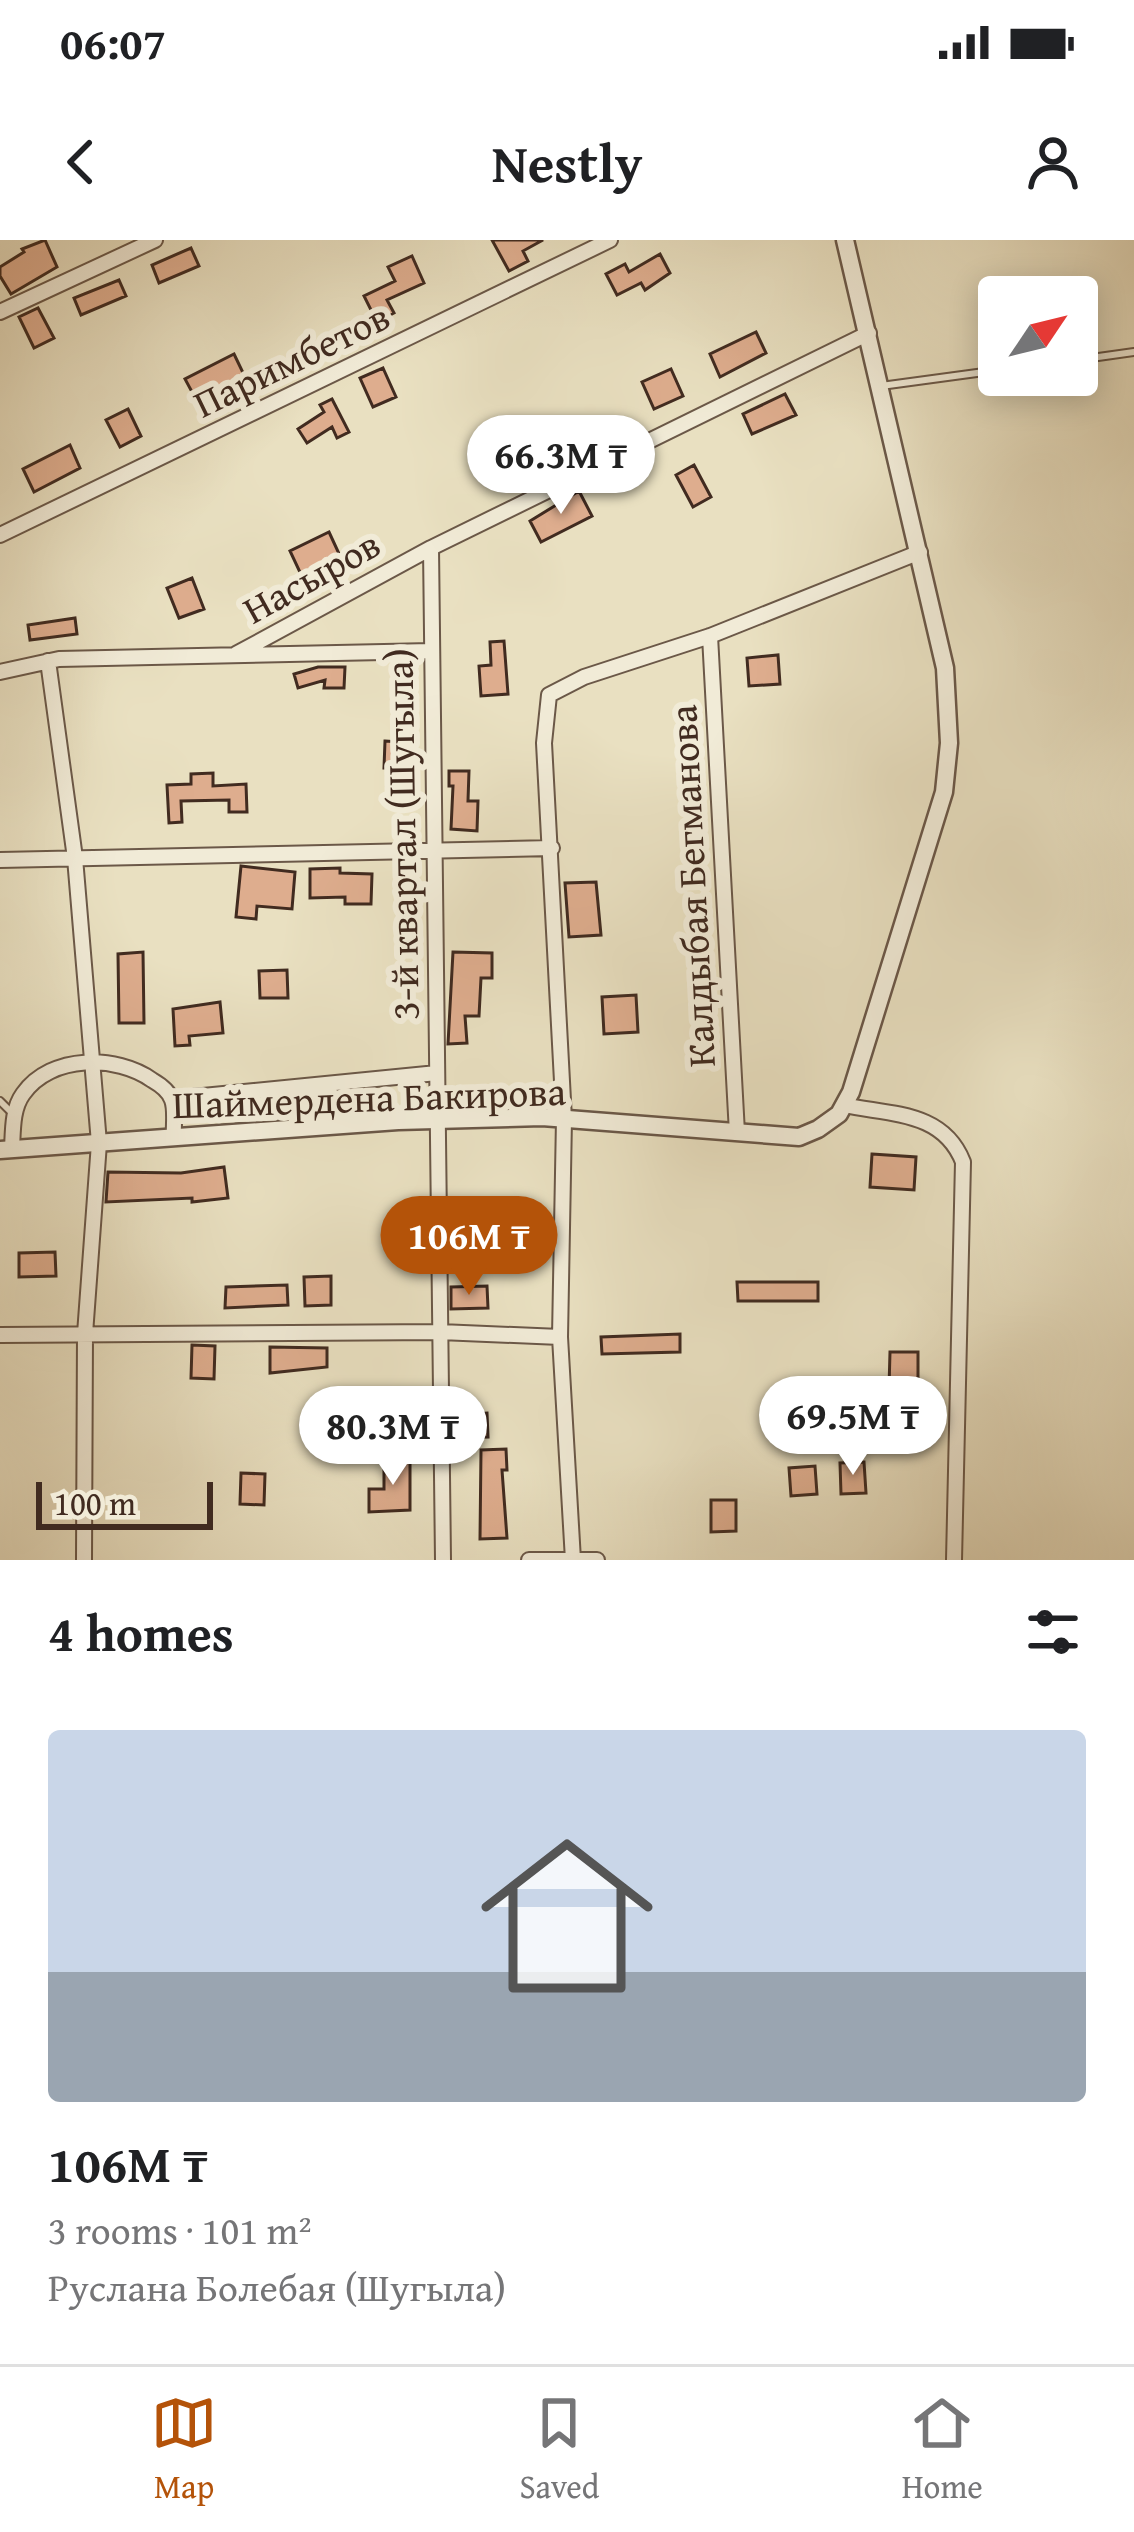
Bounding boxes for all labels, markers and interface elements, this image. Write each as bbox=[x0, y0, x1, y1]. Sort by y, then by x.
text: 06:07 bbox=[60, 10, 166, 75]
text: Nestly bbox=[492, 123, 642, 202]
icon: back bbox=[48, 129, 114, 195]
icon: person bbox=[1020, 129, 1086, 195]
north arrow bbox=[978, 276, 1098, 396]
map controls bbox=[978, 276, 1098, 396]
street label: Паримбетов bbox=[183, 287, 399, 431]
pin: 66.3M ₸ bbox=[450, 415, 672, 517]
text: 66.3M ₸ bbox=[494, 425, 628, 482]
street label: Насыров bbox=[232, 515, 390, 637]
street label: 3-й квартал (Шугыла) bbox=[369, 648, 433, 1020]
street label: Калдыбая Бегманова bbox=[653, 703, 729, 1069]
street label: Шаймердена Бакирова bbox=[171, 1062, 567, 1132]
pin: 106M ₸ bbox=[371, 1196, 567, 1298]
text: 106M ₸ bbox=[408, 1206, 530, 1263]
pin: 69.5M ₸ bbox=[742, 1376, 964, 1478]
pin: 80.3M ₸ bbox=[282, 1386, 504, 1488]
text: 69.5M ₸ bbox=[786, 1386, 920, 1443]
text: 80.3M ₸ bbox=[326, 1396, 460, 1453]
scale bar bbox=[36, 1476, 213, 1529]
text: 100 m bbox=[54, 1479, 136, 1527]
text: 4 homes bbox=[48, 1595, 234, 1670]
icon: filters bbox=[1020, 1599, 1086, 1665]
icon: home bbox=[459, 1808, 675, 2024]
text: 106M ₸ bbox=[48, 2126, 209, 2201]
text: 3 rooms · 101 m² bbox=[48, 2201, 312, 2258]
text: Руслана Болебая (Шугыла) bbox=[48, 2258, 506, 2315]
tab: Map bbox=[151, 2390, 217, 2510]
tab: Saved bbox=[519, 2390, 599, 2510]
tab: Home bbox=[902, 2390, 983, 2510]

